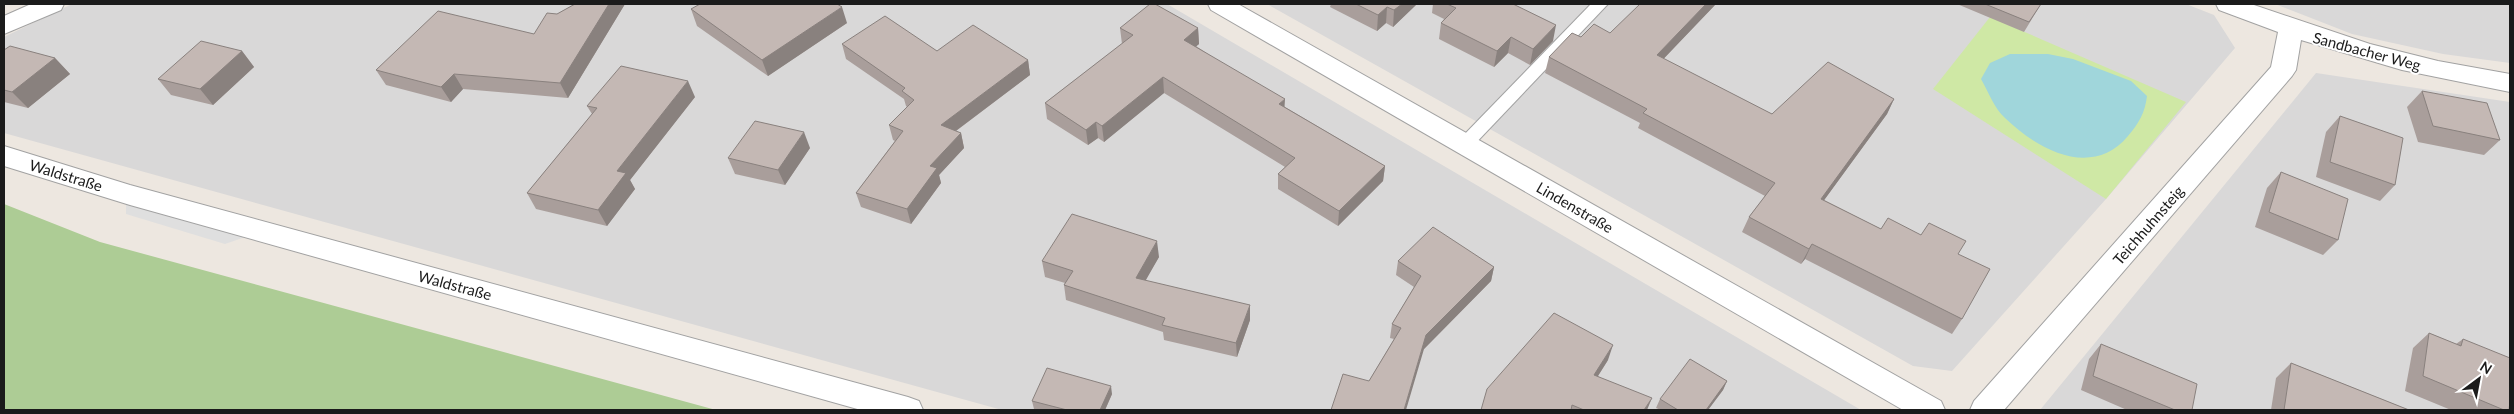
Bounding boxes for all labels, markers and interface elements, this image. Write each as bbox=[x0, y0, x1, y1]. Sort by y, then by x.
street label: Sandbacher Weg bbox=[2311, 28, 2423, 74]
street label: Waldstraße bbox=[27, 155, 105, 195]
street label: Lindenstraße bbox=[1533, 178, 1617, 236]
street label: Teichhuhnsteig bbox=[2109, 182, 2187, 268]
street label: Waldstraße bbox=[416, 267, 494, 303]
north arrow bbox=[2454, 354, 2504, 404]
text: N bbox=[2477, 357, 2495, 378]

